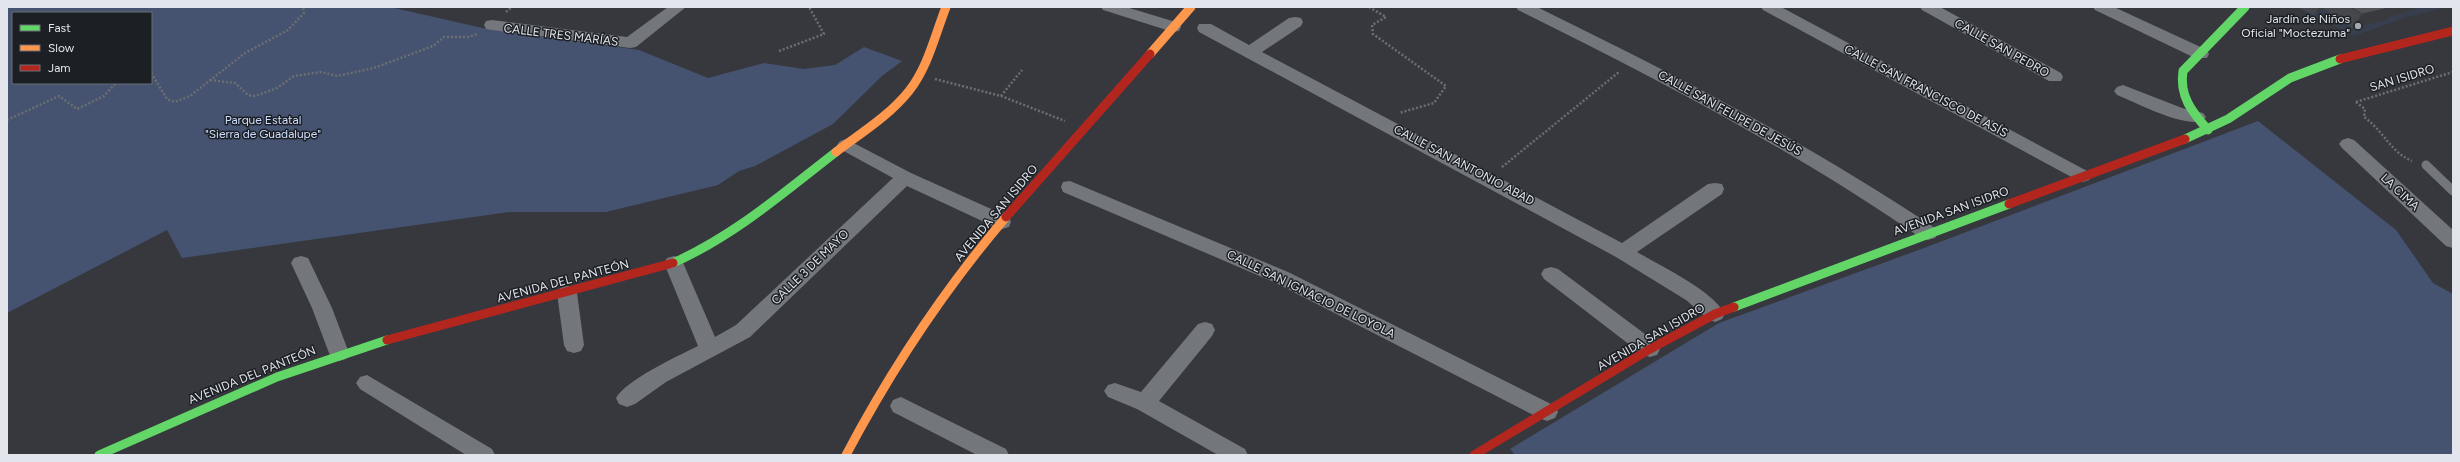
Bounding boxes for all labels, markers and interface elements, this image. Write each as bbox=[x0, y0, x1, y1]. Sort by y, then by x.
legend bbox=[12, 12, 152, 84]
place label: Jardín de Niños Oficial "Moctezuma" bbox=[2241, 12, 2350, 40]
street label: CALLE SAN PEDRO bbox=[1952, 16, 2052, 80]
text: Fast bbox=[48, 21, 71, 35]
street label: CALLE TRES MARÍAS bbox=[503, 21, 619, 49]
marker: Jardín de Niños Oficial "Moctezuma" bbox=[2353, 21, 2363, 31]
text: Slow bbox=[48, 41, 75, 55]
street label: CALLE SAN FRANCISCO DE ASÍS bbox=[1842, 42, 2010, 140]
text: Jam bbox=[48, 61, 71, 75]
street label: SAN ISIDRO bbox=[2368, 62, 2436, 94]
street label: CALLE SAN FELIPE DE JESÚS bbox=[1656, 68, 1804, 158]
park label: Parque Estatal "Sierra de Guadalupe" bbox=[205, 113, 321, 141]
street label: CALLE SAN ANTONIO ABAD bbox=[1391, 122, 1537, 208]
street label: AVENIDA SAN ISIDRO bbox=[952, 162, 1040, 264]
street label: LA CIMA bbox=[2378, 171, 2422, 213]
street label: AVENIDA SAN ISIDRO bbox=[1891, 184, 2011, 238]
street label: CALLE 3 DE MAYO bbox=[769, 227, 851, 307]
street label: CALLE SAN IGNACIO DE LOYOLA bbox=[1225, 247, 1397, 341]
street label: AVENIDA DEL PANTEÓN bbox=[495, 257, 631, 305]
street label: AVENIDA SAN ISIDRO bbox=[1595, 301, 1707, 373]
street label: AVENIDA DEL PANTEÓN bbox=[186, 343, 318, 407]

